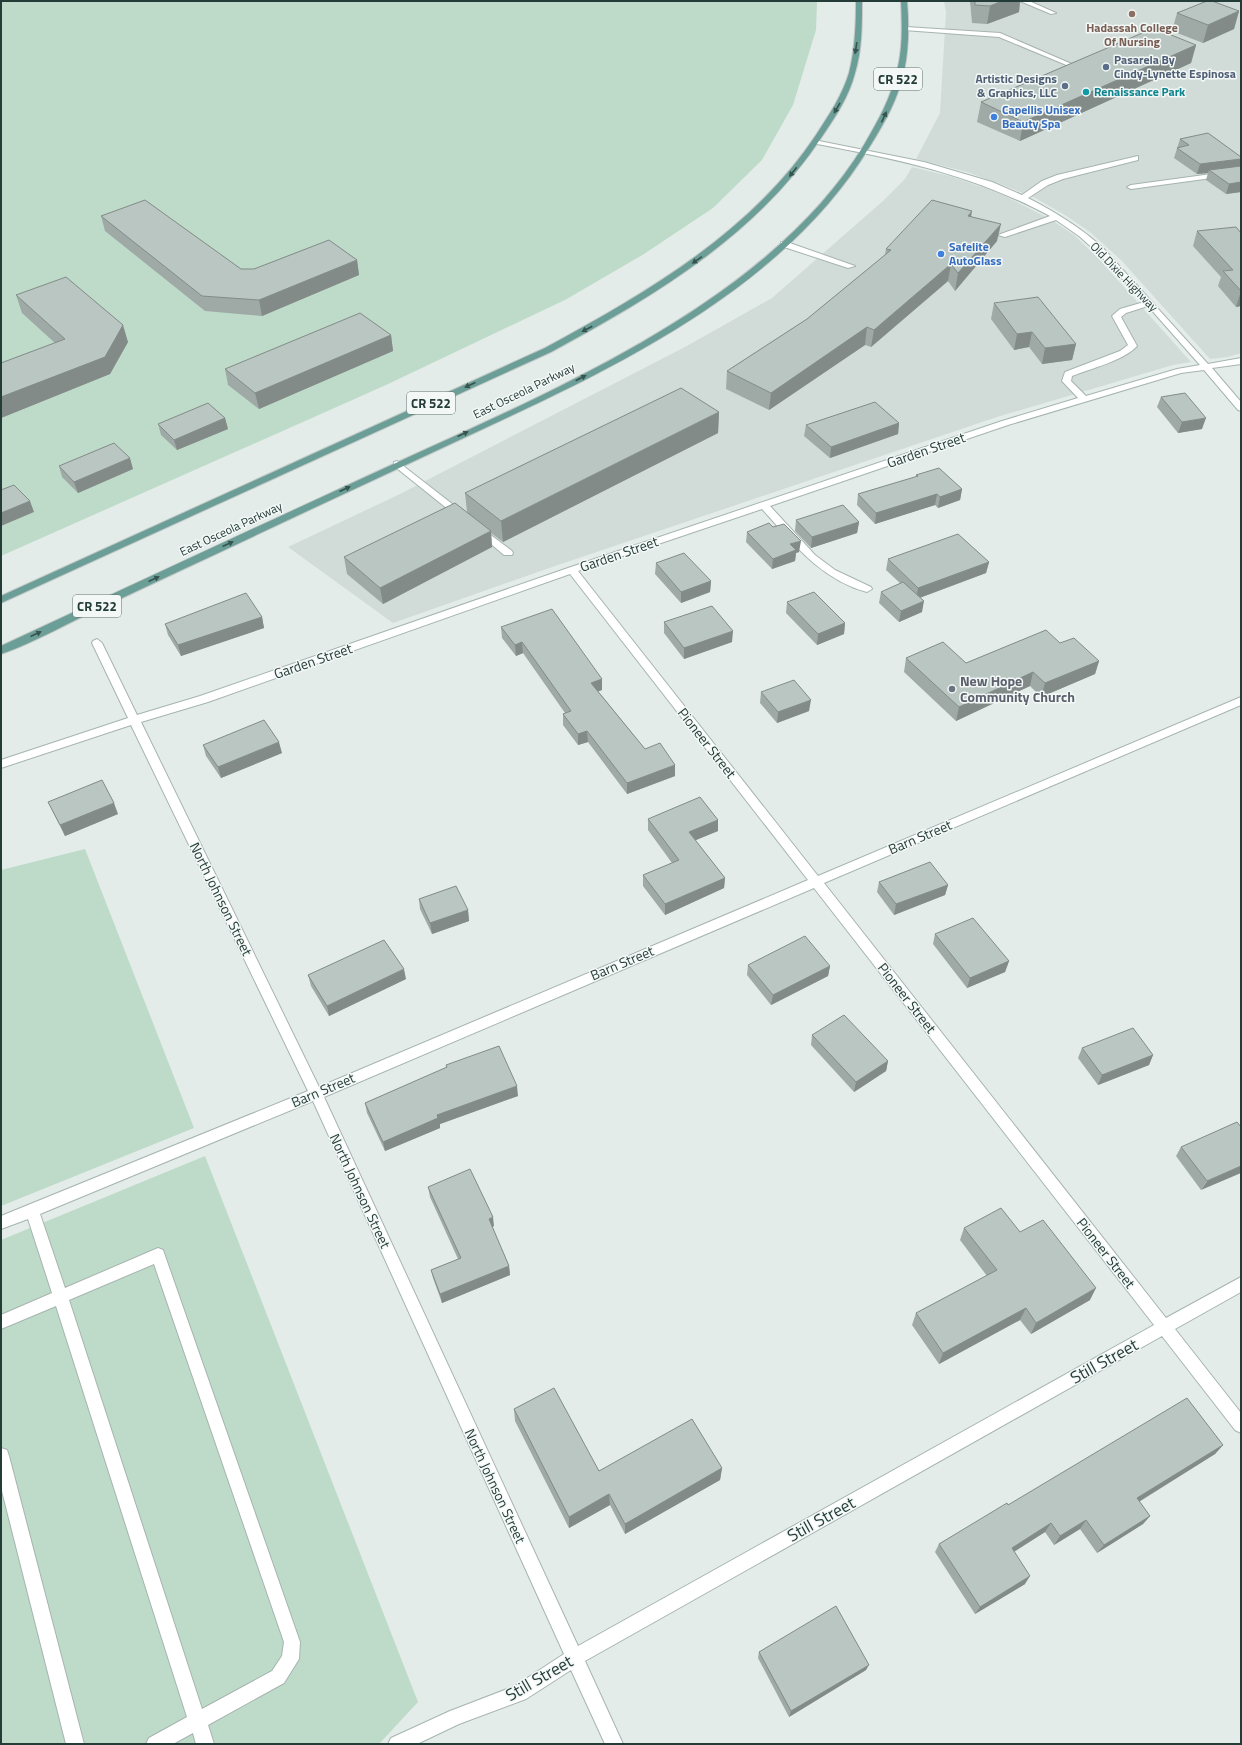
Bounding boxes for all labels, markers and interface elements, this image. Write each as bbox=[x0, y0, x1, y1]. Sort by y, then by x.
marker: Hadassah College Of Nursing bbox=[1127, 9, 1137, 19]
place label: Hadassah College Of Nursing bbox=[1086, 18, 1178, 51]
one-way arrow bbox=[853, 42, 859, 54]
place label: Pasarela By Cindy-Lynette Espinosa bbox=[1114, 50, 1236, 83]
marker: Pasarela By Cindy-Lynette Espinosa bbox=[1101, 62, 1111, 72]
road number: CR 522 bbox=[874, 68, 922, 90]
place label: Artistic Designs & Graphics, LLC bbox=[975, 69, 1057, 102]
marker: Artistic Designs & Graphics, LLC bbox=[1060, 81, 1070, 91]
place label: Renaissance Park bbox=[1094, 82, 1186, 101]
marker: Renaissance Park bbox=[1081, 87, 1091, 97]
place label: Capellis Unisex Beauty Spa bbox=[1002, 100, 1080, 133]
one-way arrow bbox=[833, 102, 840, 114]
one-way arrow bbox=[881, 111, 887, 122]
marker: Capellis Unisex Beauty Spa bbox=[989, 112, 999, 122]
one-way arrow bbox=[788, 167, 797, 178]
place label: Safelite AutoGlass bbox=[949, 237, 1002, 270]
street label: Old Dixie Highway bbox=[1086, 237, 1163, 316]
marker: Safelite AutoGlass bbox=[936, 249, 946, 259]
one-way arrow bbox=[692, 256, 702, 264]
one-way arrow bbox=[581, 326, 593, 332]
street label: East Osceola Parkway bbox=[470, 358, 578, 424]
one-way arrow bbox=[575, 375, 586, 381]
one-way arrow bbox=[464, 382, 476, 388]
road number: CR 522 bbox=[407, 392, 455, 414]
street label: Garden Street bbox=[884, 426, 968, 473]
one-way arrow bbox=[458, 431, 469, 437]
one-way arrow bbox=[340, 486, 351, 492]
street label: East Osceola Parkway bbox=[176, 496, 285, 561]
street label: Garden Street bbox=[577, 530, 661, 577]
one-way arrow bbox=[222, 541, 233, 547]
one-way arrow bbox=[148, 576, 160, 582]
road number: CR 522 bbox=[73, 595, 121, 617]
one-way arrow bbox=[31, 631, 42, 637]
street label: Garden Street bbox=[271, 637, 355, 684]
place label: New Hope Community Church bbox=[960, 670, 1075, 707]
marker: New Hope Community Church bbox=[947, 684, 957, 694]
street label: Pioneer Street bbox=[673, 703, 742, 782]
street label: Barn Street bbox=[885, 814, 955, 859]
street label: North Johnson Street bbox=[185, 838, 258, 959]
street label: Barn Street bbox=[587, 940, 657, 985]
street label: Pioneer Street bbox=[873, 958, 942, 1037]
street label: Barn Street bbox=[288, 1067, 358, 1112]
street label: North Johnson Street bbox=[325, 1130, 396, 1252]
street label: Pioneer Street bbox=[1072, 1213, 1141, 1292]
street label: Still Street bbox=[1065, 1332, 1143, 1390]
street label: North Johnson Street bbox=[460, 1425, 531, 1547]
street label: Still Street bbox=[782, 1490, 860, 1548]
street label: Still Street bbox=[500, 1648, 578, 1708]

